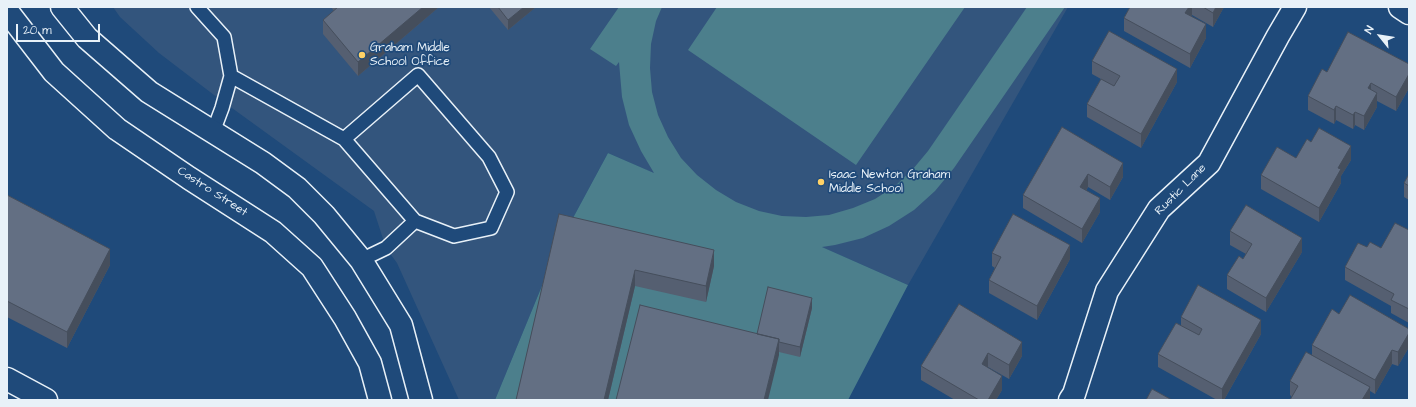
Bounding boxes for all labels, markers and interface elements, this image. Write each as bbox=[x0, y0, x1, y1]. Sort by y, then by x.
scale bar bbox=[18, 16, 102, 42]
north arrow bbox=[1360, 16, 1400, 56]
text: 20 m bbox=[23, 22, 52, 39]
text: N bbox=[1361, 23, 1377, 36]
place label: Graham Middle School Office bbox=[370, 41, 450, 69]
marker: Graham Middle School Office bbox=[357, 50, 367, 60]
street label: Rustic Lane bbox=[1152, 161, 1210, 219]
street label: Castro Street bbox=[174, 164, 250, 220]
place label: Isaac Newton Graham Middle School bbox=[829, 168, 950, 196]
marker: Isaac Newton Graham Middle School bbox=[816, 177, 826, 187]

